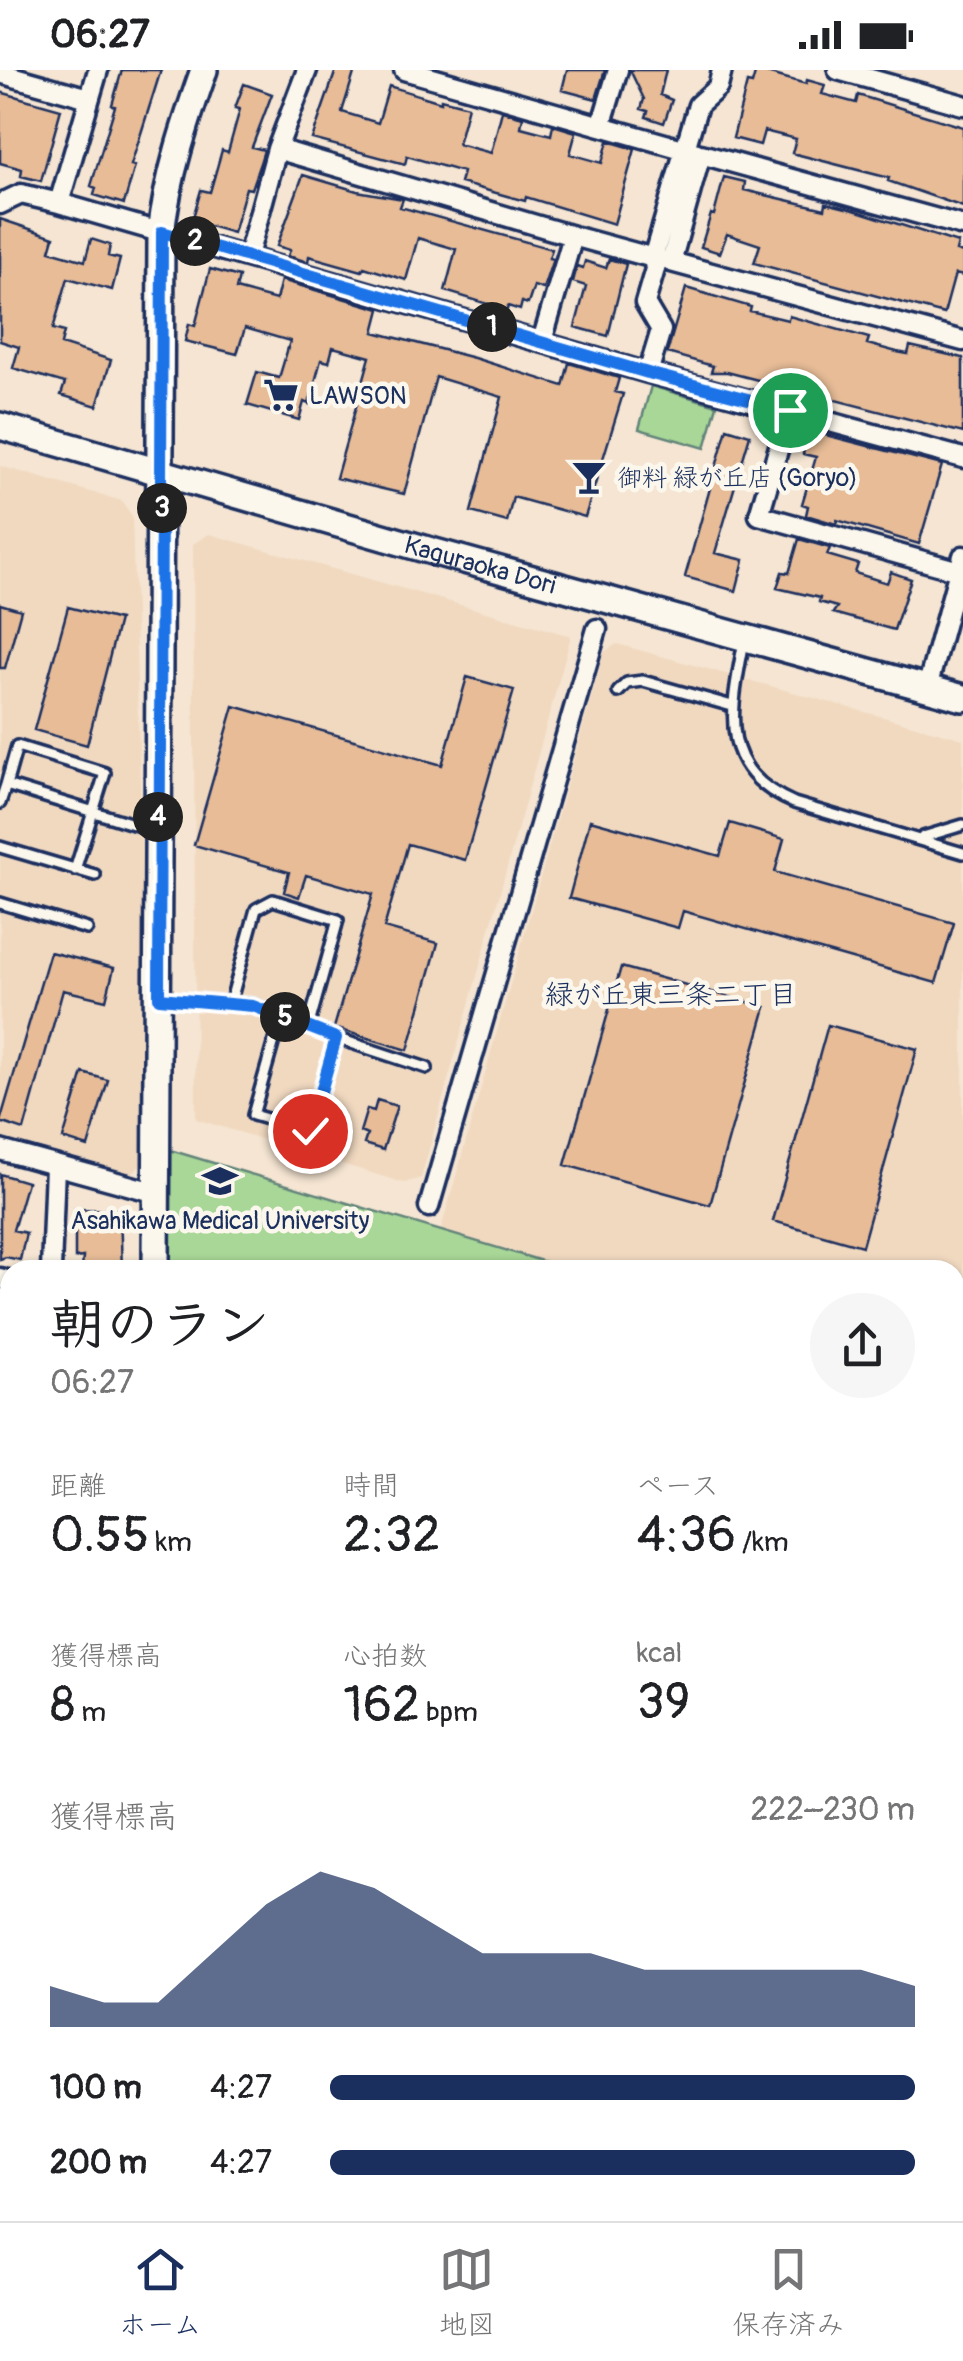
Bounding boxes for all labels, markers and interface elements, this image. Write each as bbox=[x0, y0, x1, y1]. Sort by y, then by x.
text: 06:27 bbox=[50, 11, 150, 59]
pin: 2 bbox=[170, 216, 220, 266]
text: 2 bbox=[187, 223, 203, 258]
pin: 1 bbox=[467, 302, 517, 352]
text: 1 bbox=[487, 309, 497, 344]
pin bbox=[748, 368, 833, 453]
supermarket icon: LAWSON bbox=[262, 376, 300, 414]
place label: LAWSON bbox=[309, 381, 407, 412]
icon: arrive bbox=[763, 383, 818, 438]
bar icon: 御料 緑が丘店 (Goryo) bbox=[570, 458, 608, 496]
place label: 御料 緑が丘店 (Goryo) bbox=[617, 463, 858, 494]
pin: 3 bbox=[137, 483, 187, 533]
text: 3 bbox=[154, 490, 170, 525]
street label: Kaguraoka Dori bbox=[401, 530, 559, 602]
pin: 4 bbox=[133, 792, 183, 842]
text: 4 bbox=[150, 799, 166, 834]
district label: 緑が丘東三条二丁目 bbox=[545, 978, 797, 1013]
pin: 5 bbox=[260, 992, 310, 1042]
text: 5 bbox=[277, 999, 293, 1034]
pin bbox=[268, 1089, 353, 1174]
icon: check bbox=[283, 1104, 338, 1159]
school or university icon: Asahikawa Medical University bbox=[201, 1162, 239, 1200]
place label: Asahikawa Medical University bbox=[71, 1206, 370, 1237]
text: 朝のラン bbox=[50, 1291, 270, 1360]
button: share bbox=[810, 1293, 915, 1398]
text: 06:27 bbox=[50, 1363, 134, 1403]
text: 距離 bbox=[50, 1469, 106, 1504]
text: 時間 bbox=[343, 1469, 399, 1504]
text: ペース bbox=[637, 1469, 719, 1504]
text: 0.55 bbox=[50, 1504, 149, 1567]
text: 2:32 bbox=[343, 1504, 440, 1567]
text: 4:36 bbox=[637, 1504, 736, 1567]
text: km bbox=[149, 1525, 192, 1560]
text: /km bbox=[736, 1525, 789, 1560]
text: kcal bbox=[637, 1636, 682, 1671]
text: 獲得標高 bbox=[50, 1639, 162, 1674]
text: 心拍数 bbox=[343, 1639, 427, 1674]
text: 39 bbox=[637, 1671, 690, 1734]
text: 8 bbox=[50, 1674, 75, 1737]
text: 162 bbox=[343, 1674, 420, 1737]
text: m bbox=[75, 1695, 106, 1730]
text: bpm bbox=[420, 1695, 478, 1730]
text: 222–230 m bbox=[750, 1790, 915, 1830]
text: 獲得標高 bbox=[50, 1797, 178, 1837]
text: 100 m bbox=[50, 2068, 142, 2108]
text: 4:27 bbox=[210, 2068, 272, 2108]
text: 200 m bbox=[50, 2143, 147, 2183]
text: 4:27 bbox=[210, 2143, 272, 2183]
tab: ホーム bbox=[119, 2242, 202, 2343]
tab: 地図 bbox=[439, 2242, 495, 2343]
tab: 保存済み bbox=[732, 2242, 844, 2343]

